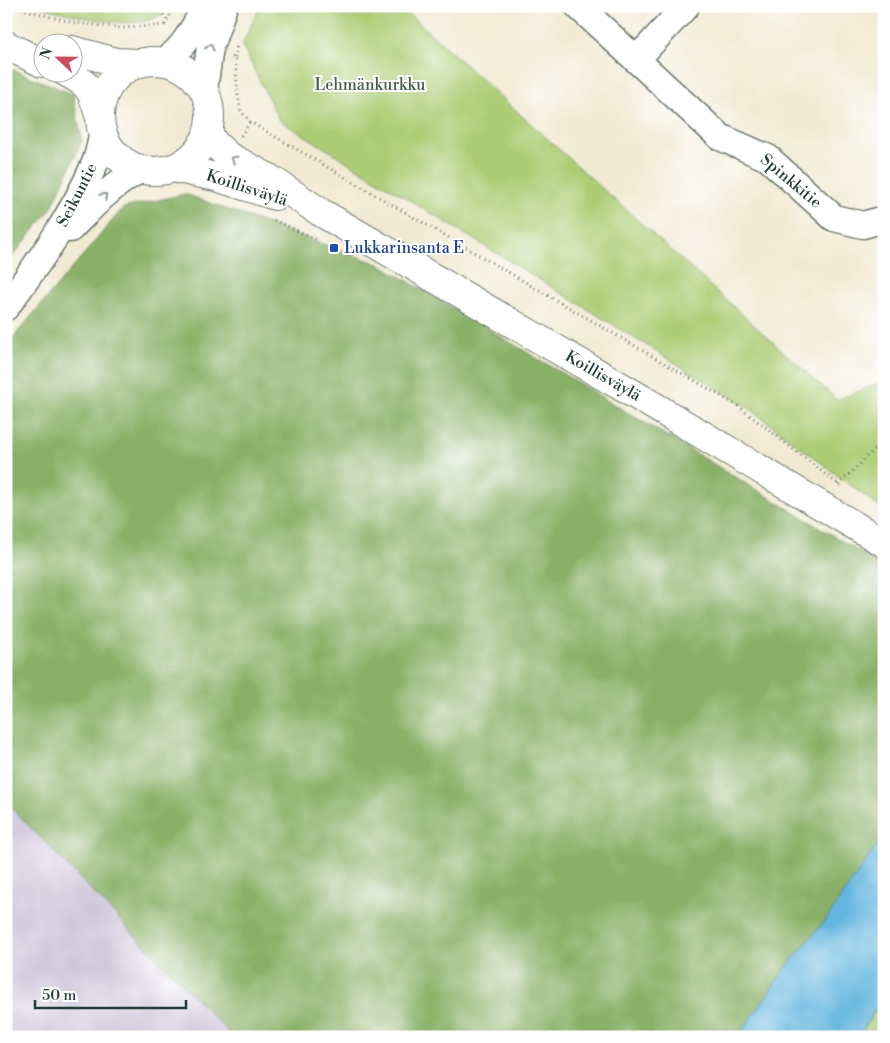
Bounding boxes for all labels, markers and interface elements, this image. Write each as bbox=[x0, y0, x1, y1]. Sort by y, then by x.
north arrow bbox=[32, 32, 82, 82]
one-way arrow bbox=[204, 43, 215, 52]
text: N bbox=[36, 45, 57, 62]
park label: Lehmänkurkku bbox=[315, 75, 425, 95]
street label: Spinkkitie bbox=[756, 150, 826, 212]
one-way arrow bbox=[230, 155, 239, 165]
street label: Seikuntie bbox=[52, 160, 102, 230]
street label: Koillisväylä bbox=[204, 165, 291, 211]
one-way arrow bbox=[98, 192, 107, 201]
place label: Lukkarinsanta E bbox=[344, 238, 464, 258]
marker: Lukkarinsanta E bbox=[328, 242, 340, 254]
street label: Koillisväylä bbox=[561, 346, 645, 406]
scale bar bbox=[35, 978, 186, 1010]
text: 50 m bbox=[42, 986, 76, 1005]

